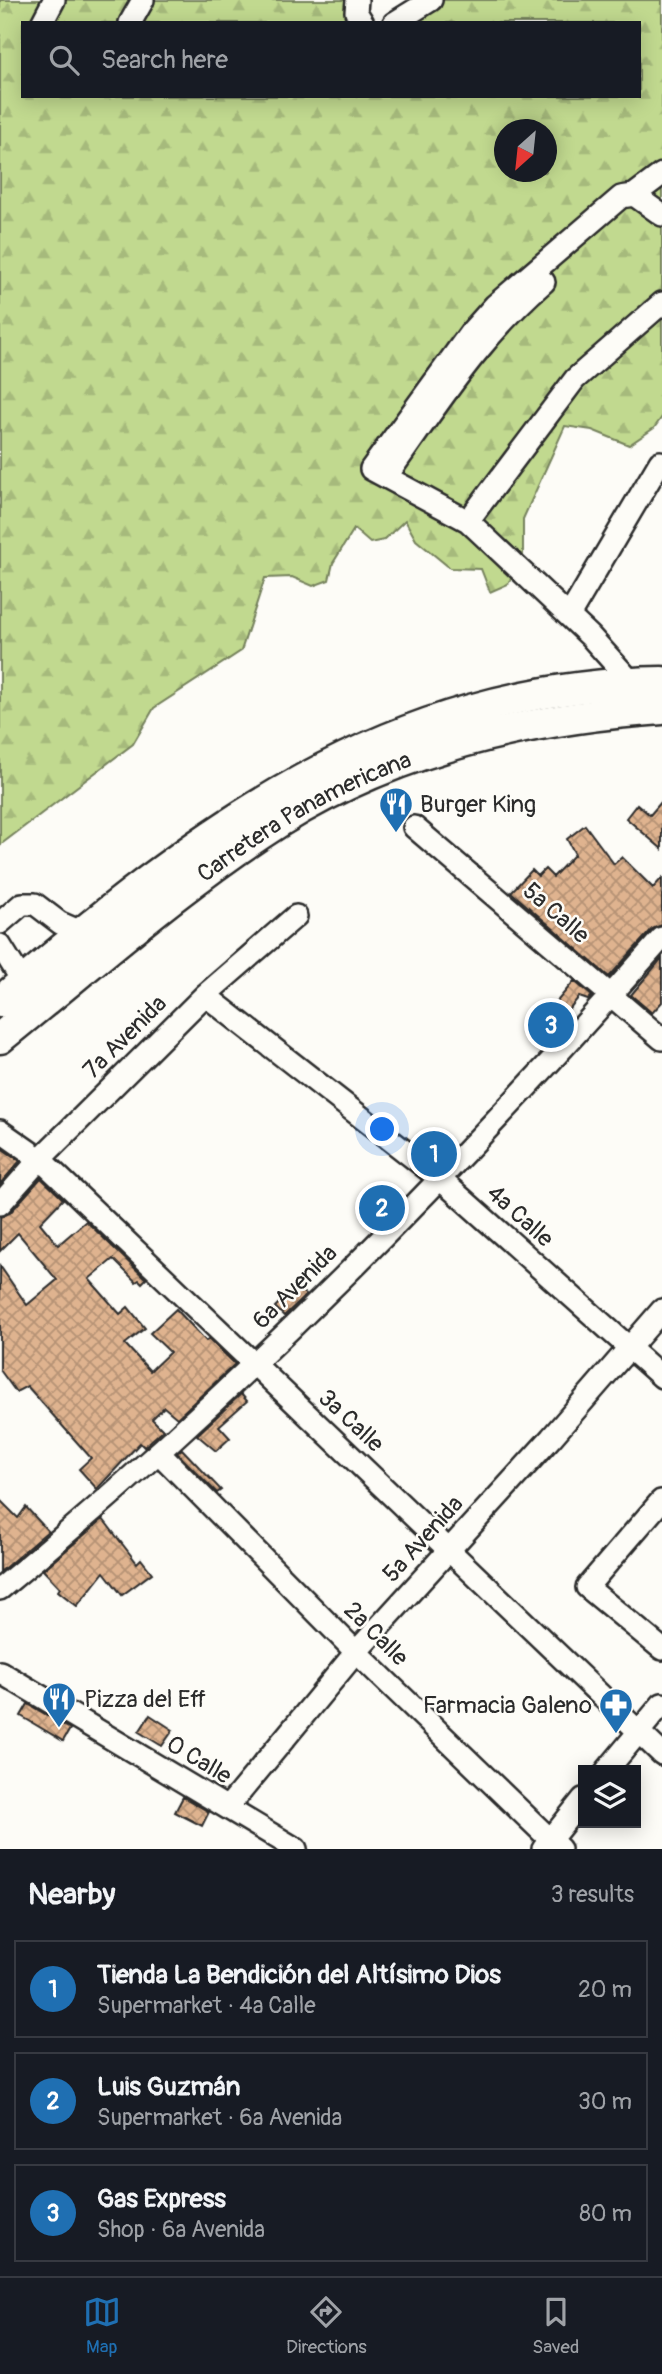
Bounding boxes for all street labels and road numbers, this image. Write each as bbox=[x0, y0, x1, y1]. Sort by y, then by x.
street label: Carretera Panamericana bbox=[191, 745, 415, 888]
street label: 5a Calle bbox=[517, 876, 595, 950]
street label: 7a Avenida bbox=[77, 989, 173, 1085]
street label: 4a Calle bbox=[481, 1179, 559, 1253]
street label: 6a Avenida bbox=[247, 1239, 343, 1335]
street label: 3a Calle bbox=[312, 1383, 390, 1459]
street label: 5a Avenida bbox=[377, 1490, 469, 1588]
street label: 2a Calle bbox=[338, 1596, 414, 1672]
street label: 0 Calle bbox=[161, 1729, 237, 1791]

